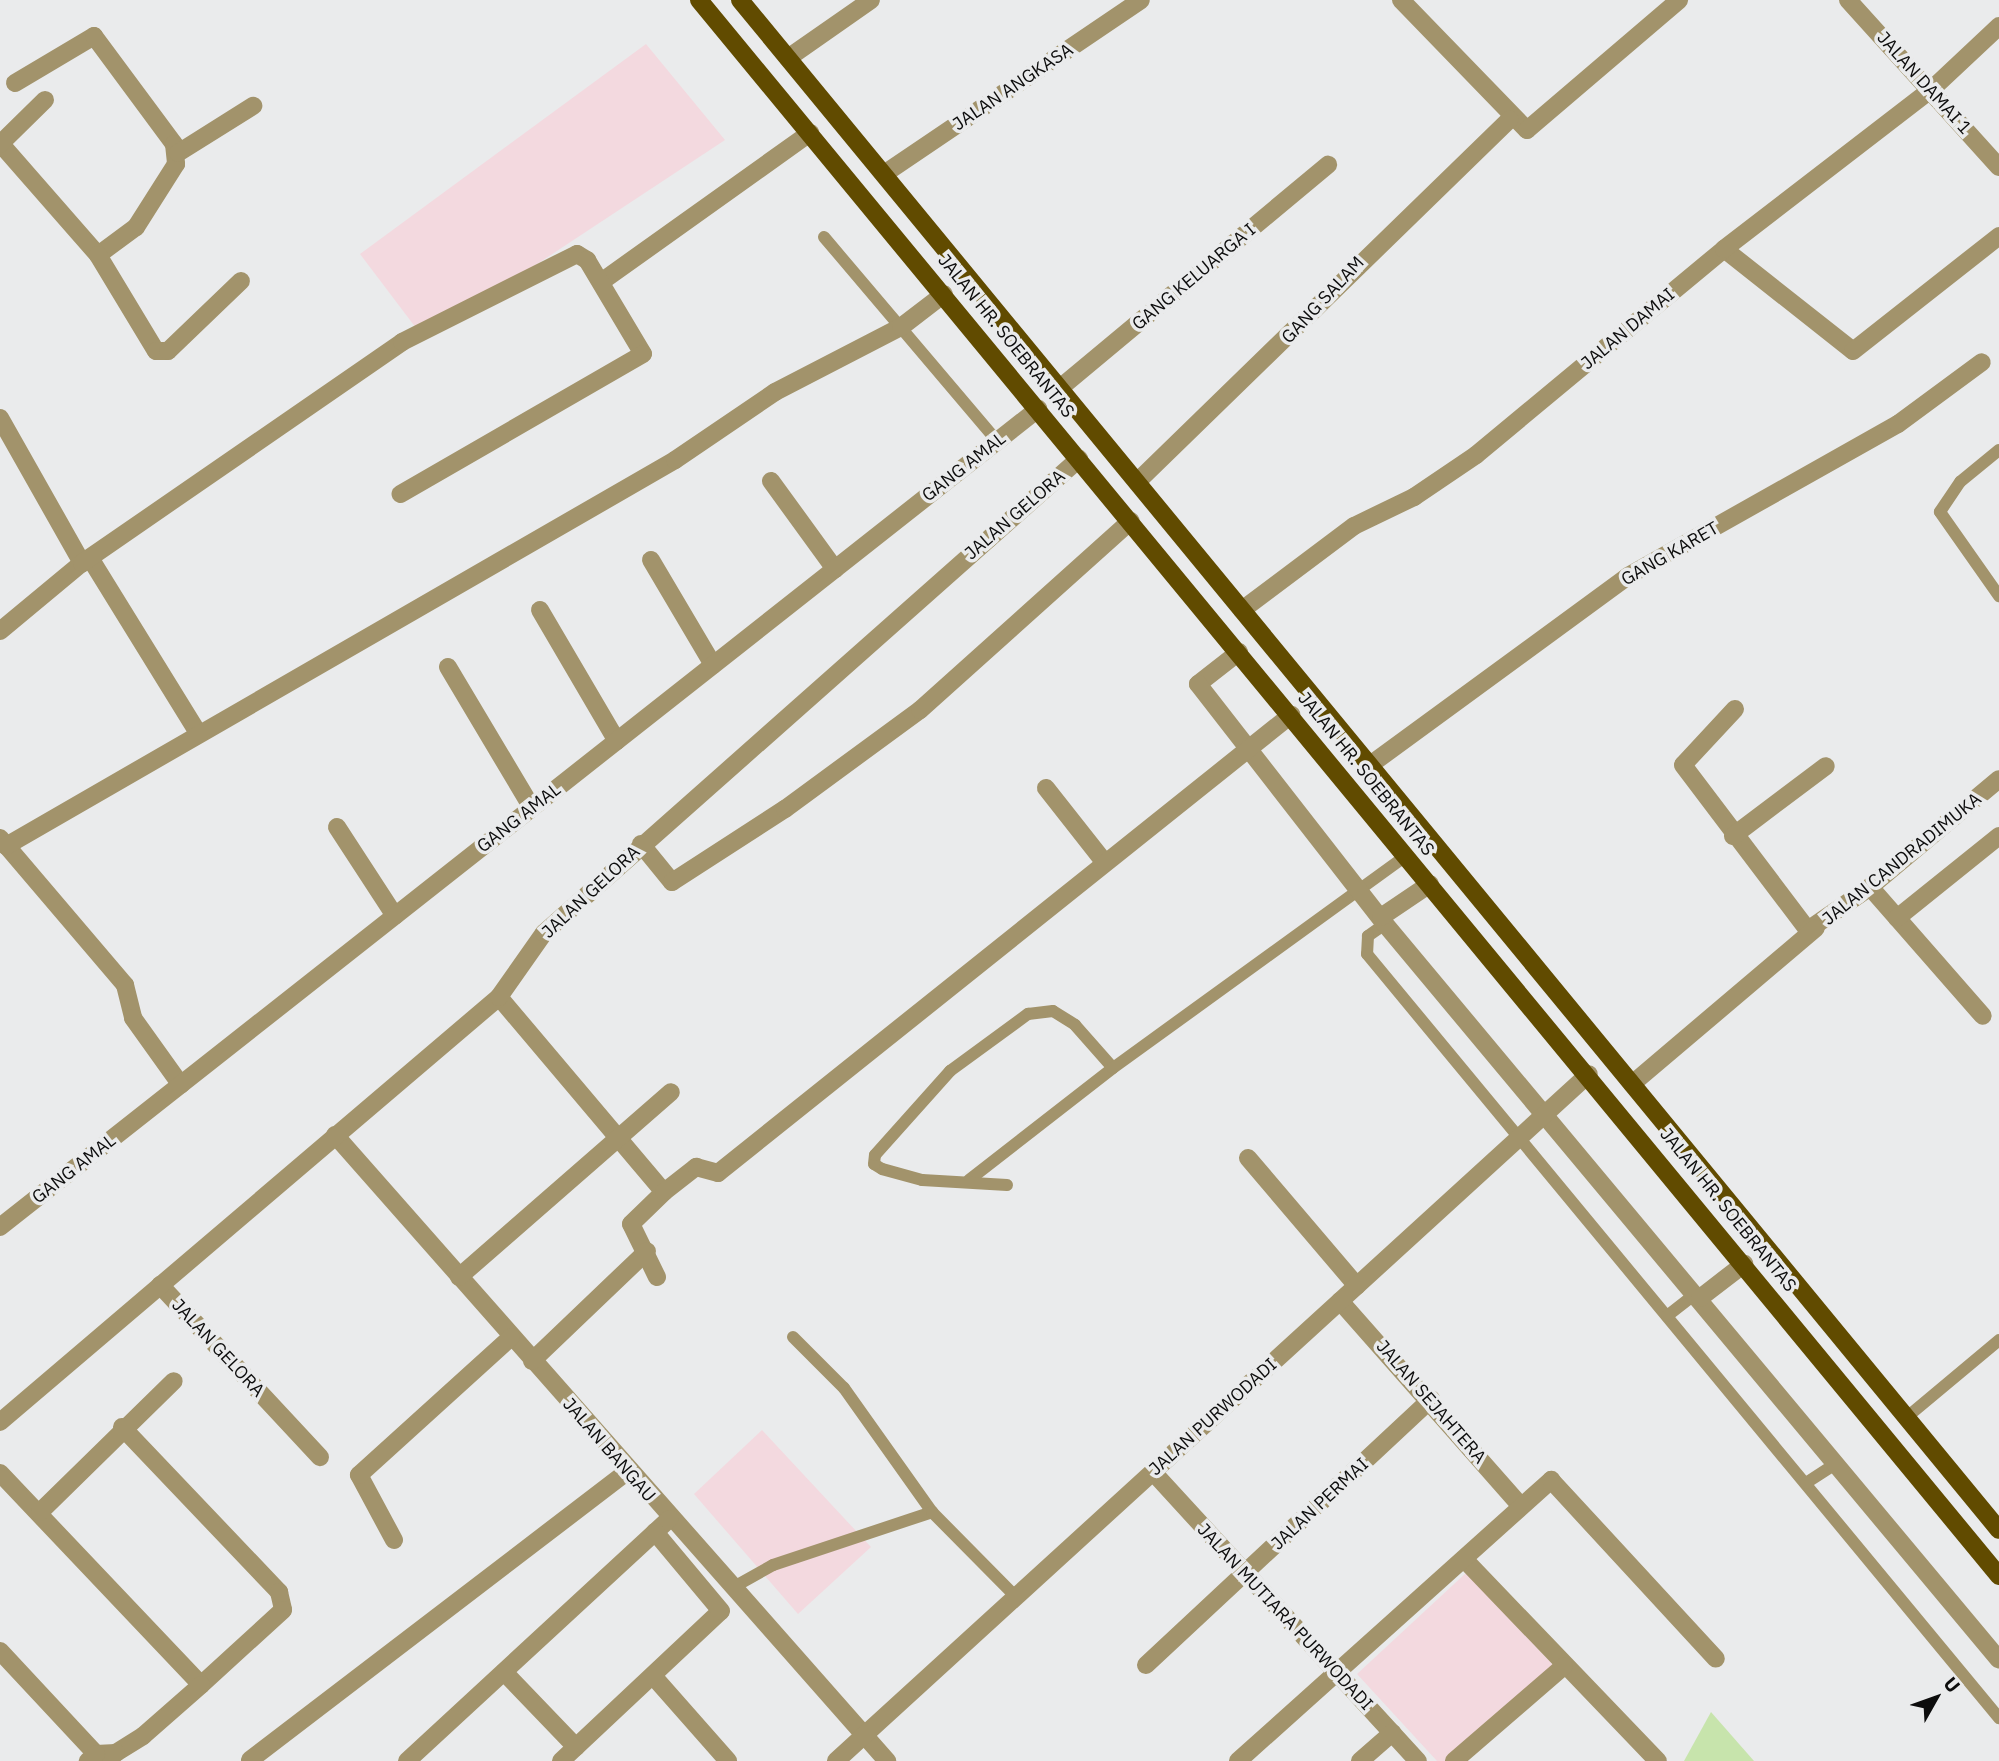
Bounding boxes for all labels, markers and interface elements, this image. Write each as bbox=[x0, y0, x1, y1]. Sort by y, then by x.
street label: JALAN DAMAI 1 bbox=[1872, 27, 1976, 139]
street label: JALAN ANGKASA bbox=[949, 39, 1077, 135]
street label: GANG KELUARGA I bbox=[1128, 219, 1260, 335]
street label: JALAN HR. SOEBRANTAS bbox=[933, 250, 1079, 422]
street label: GANG SALAM bbox=[1277, 252, 1369, 348]
street label: JALAN DAMAI bbox=[1577, 284, 1679, 374]
street label: GANG AMAL bbox=[918, 428, 1010, 506]
street label: JALAN GELORA bbox=[960, 466, 1070, 564]
street label: GANG KARET bbox=[1617, 517, 1723, 591]
street label: JALAN HR. SOEBRANTAS bbox=[1293, 688, 1439, 860]
street label: GANG AMAL bbox=[473, 779, 565, 857]
street label: JALAN CANDRADIMUKA bbox=[1818, 788, 1986, 930]
street label: JALAN GELORA bbox=[538, 841, 644, 943]
street label: JALAN HR. SOEBRANTAS bbox=[1655, 1124, 1801, 1296]
street label: GANG AMAL bbox=[28, 1130, 120, 1208]
street label: JALAN GELORA bbox=[167, 1295, 269, 1401]
street label: JALAN SEJAHTERA bbox=[1372, 1336, 1490, 1468]
street label: JALAN PURWODADI bbox=[1145, 1354, 1281, 1480]
street label: JALAN BANGAU bbox=[558, 1394, 660, 1506]
street label: JALAN PERMAI bbox=[1267, 1454, 1373, 1554]
street label: JALAN MUTIARA PURWODADI bbox=[1193, 1519, 1377, 1715]
north arrow bbox=[1901, 1663, 1971, 1733]
text: U bbox=[1939, 1672, 1966, 1697]

